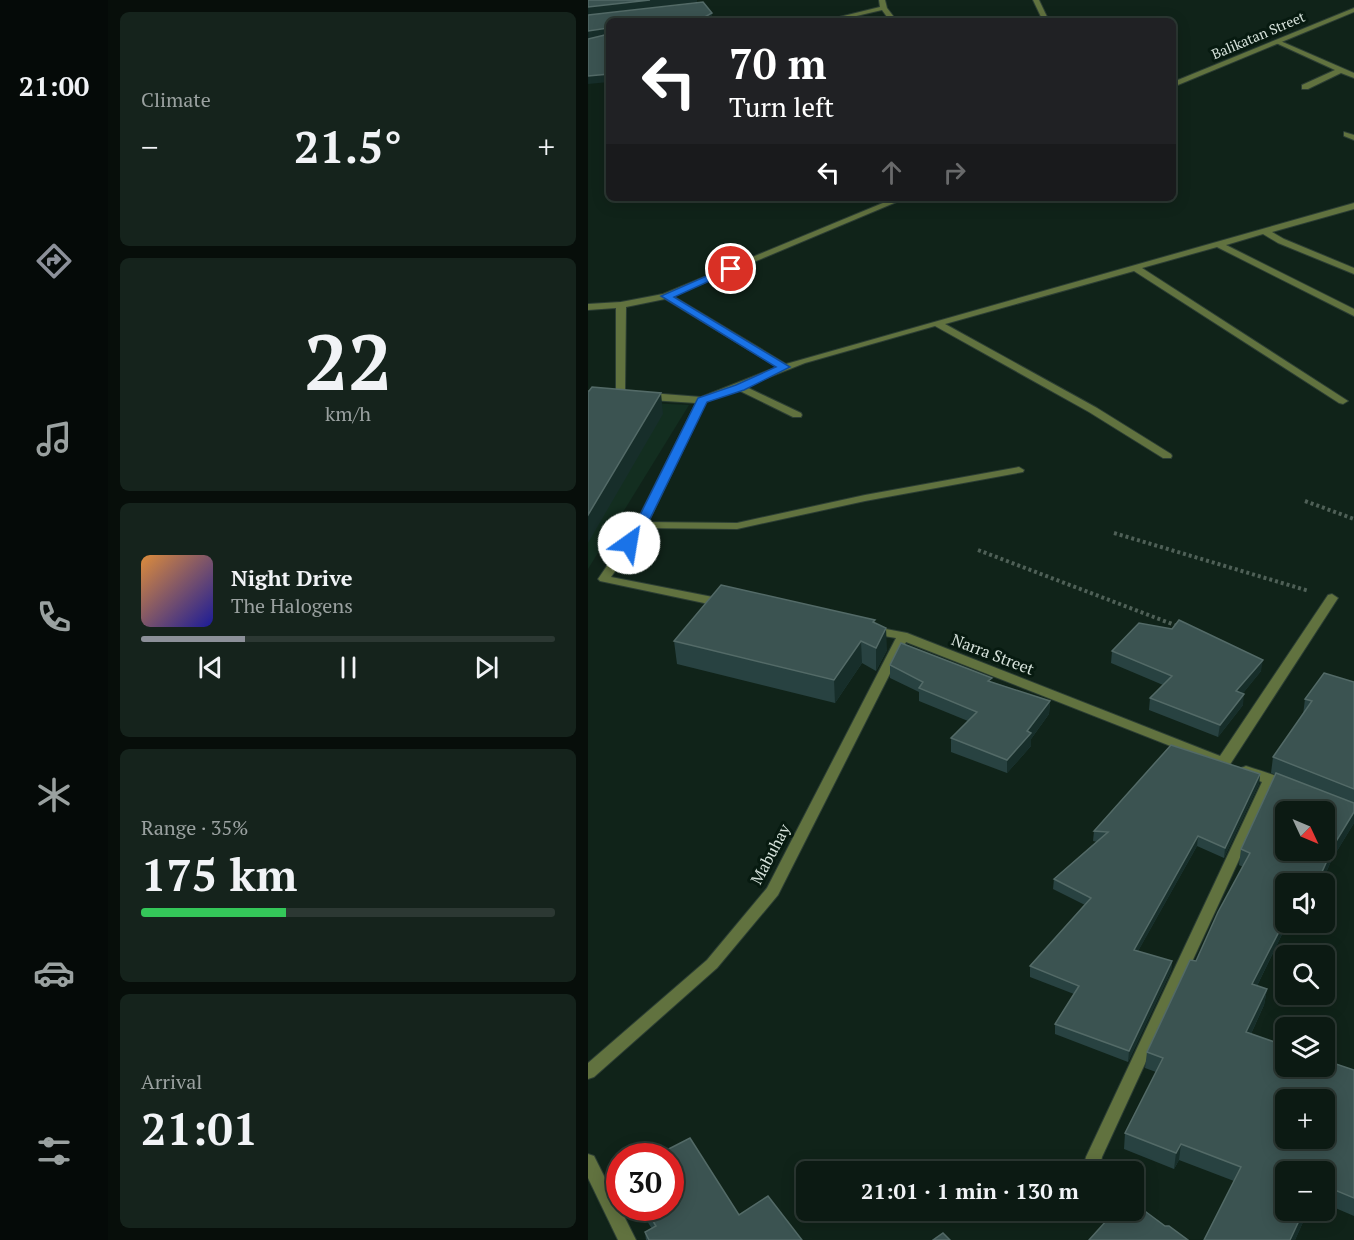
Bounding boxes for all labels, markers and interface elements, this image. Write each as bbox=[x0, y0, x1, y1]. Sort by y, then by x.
street label: Balikatan Street bbox=[1208, 6, 1308, 63]
text: 70 m bbox=[729, 35, 827, 91]
icon: left bbox=[630, 42, 708, 120]
text: 21:00 bbox=[19, 68, 89, 104]
text: Climate bbox=[141, 86, 211, 113]
text: Turn left bbox=[729, 89, 834, 125]
text: 21.5° bbox=[294, 116, 402, 176]
text: − bbox=[141, 125, 159, 168]
text: + bbox=[537, 125, 555, 168]
icon: left bbox=[812, 156, 845, 189]
icon: ahead bbox=[875, 156, 908, 189]
icon: right bbox=[938, 156, 971, 189]
icon: directions bbox=[33, 240, 75, 282]
pin bbox=[705, 243, 756, 294]
icon: arrive bbox=[714, 252, 747, 285]
text: 22 bbox=[304, 309, 392, 412]
text: km/h bbox=[325, 400, 371, 427]
icon: music bbox=[33, 418, 75, 460]
position arrow bbox=[597, 511, 661, 575]
text: Night Drive bbox=[231, 563, 353, 592]
text: The Halogens bbox=[231, 592, 353, 619]
icon: phone bbox=[33, 596, 75, 638]
street label: Narra Street bbox=[949, 628, 1037, 680]
icon: previous bbox=[194, 651, 227, 684]
icon: pause bbox=[332, 651, 365, 684]
icon: next bbox=[470, 651, 503, 684]
icon: climate bbox=[33, 774, 75, 816]
north arrow bbox=[1275, 801, 1335, 861]
map controls bbox=[1275, 801, 1335, 1221]
text: Range · 35% bbox=[141, 814, 248, 841]
street label: Mabuhay bbox=[745, 819, 795, 888]
text: 175 km bbox=[141, 844, 297, 904]
button: sound bbox=[1275, 873, 1335, 933]
button: search bbox=[1275, 945, 1335, 1005]
icon: car bbox=[33, 952, 75, 994]
button: layers bbox=[1275, 1017, 1335, 1077]
text: Arrival bbox=[141, 1068, 202, 1095]
button: + bbox=[1275, 1089, 1335, 1149]
text: 21:01 bbox=[141, 1098, 258, 1158]
icon: filters bbox=[33, 1130, 75, 1172]
speed limit sign: 30 bbox=[606, 1143, 684, 1221]
button: − bbox=[1275, 1161, 1335, 1221]
text: 21:01 · 1 min · 130 m bbox=[861, 1176, 1079, 1205]

